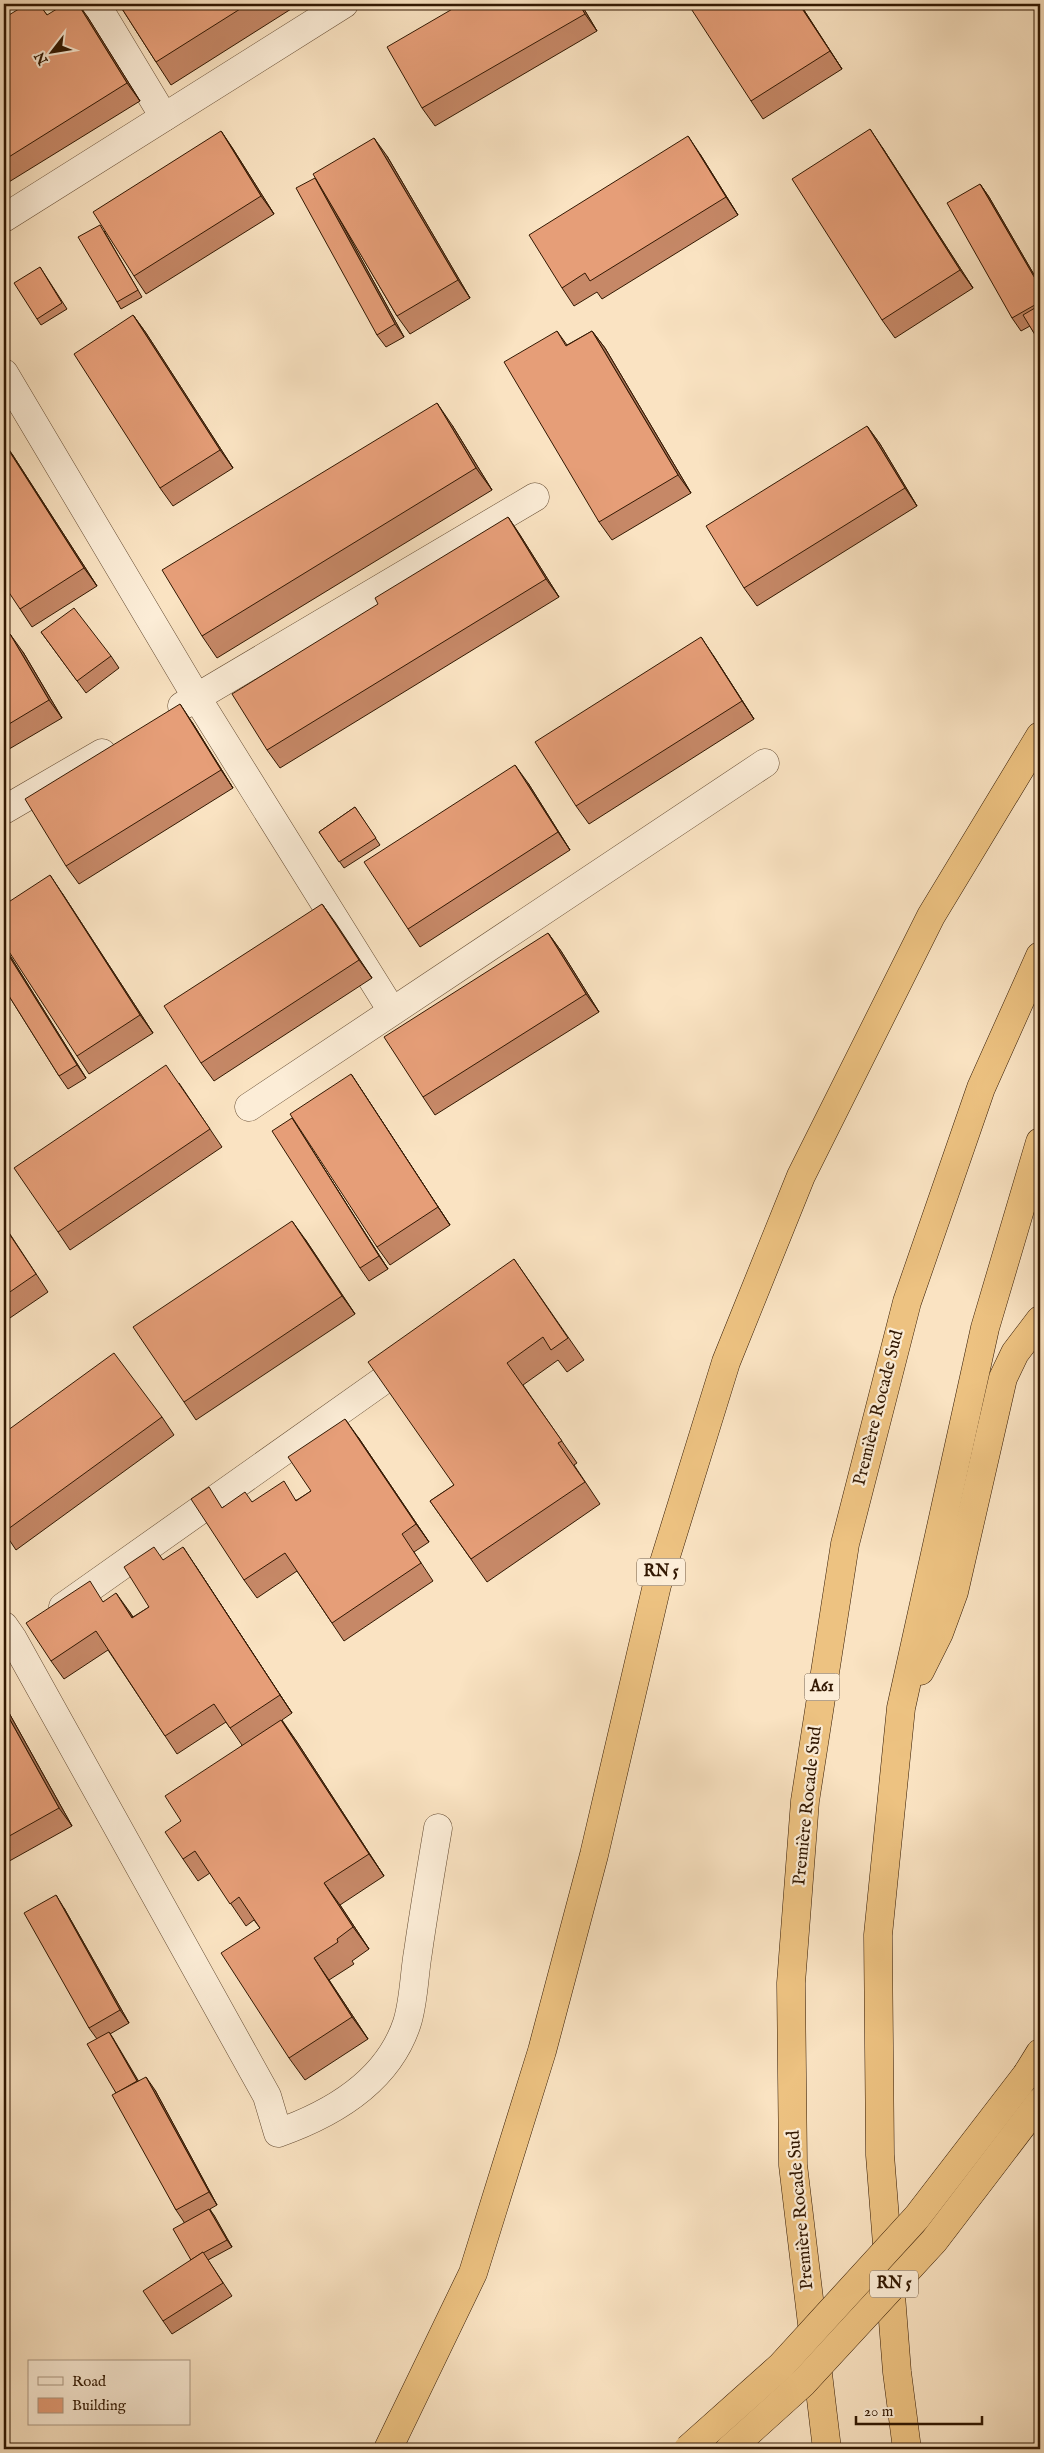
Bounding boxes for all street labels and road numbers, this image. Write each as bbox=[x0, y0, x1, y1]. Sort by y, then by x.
street label: Première Rocade Sud bbox=[849, 1327, 910, 1488]
road number: RN 5 bbox=[637, 1558, 685, 1585]
road number: A61 bbox=[804, 1674, 840, 1700]
street label: Première Rocade Sud bbox=[788, 1725, 828, 1887]
street label: Première Rocade Sud bbox=[783, 2129, 819, 2291]
road number: RN 5 bbox=[870, 2270, 918, 2298]

